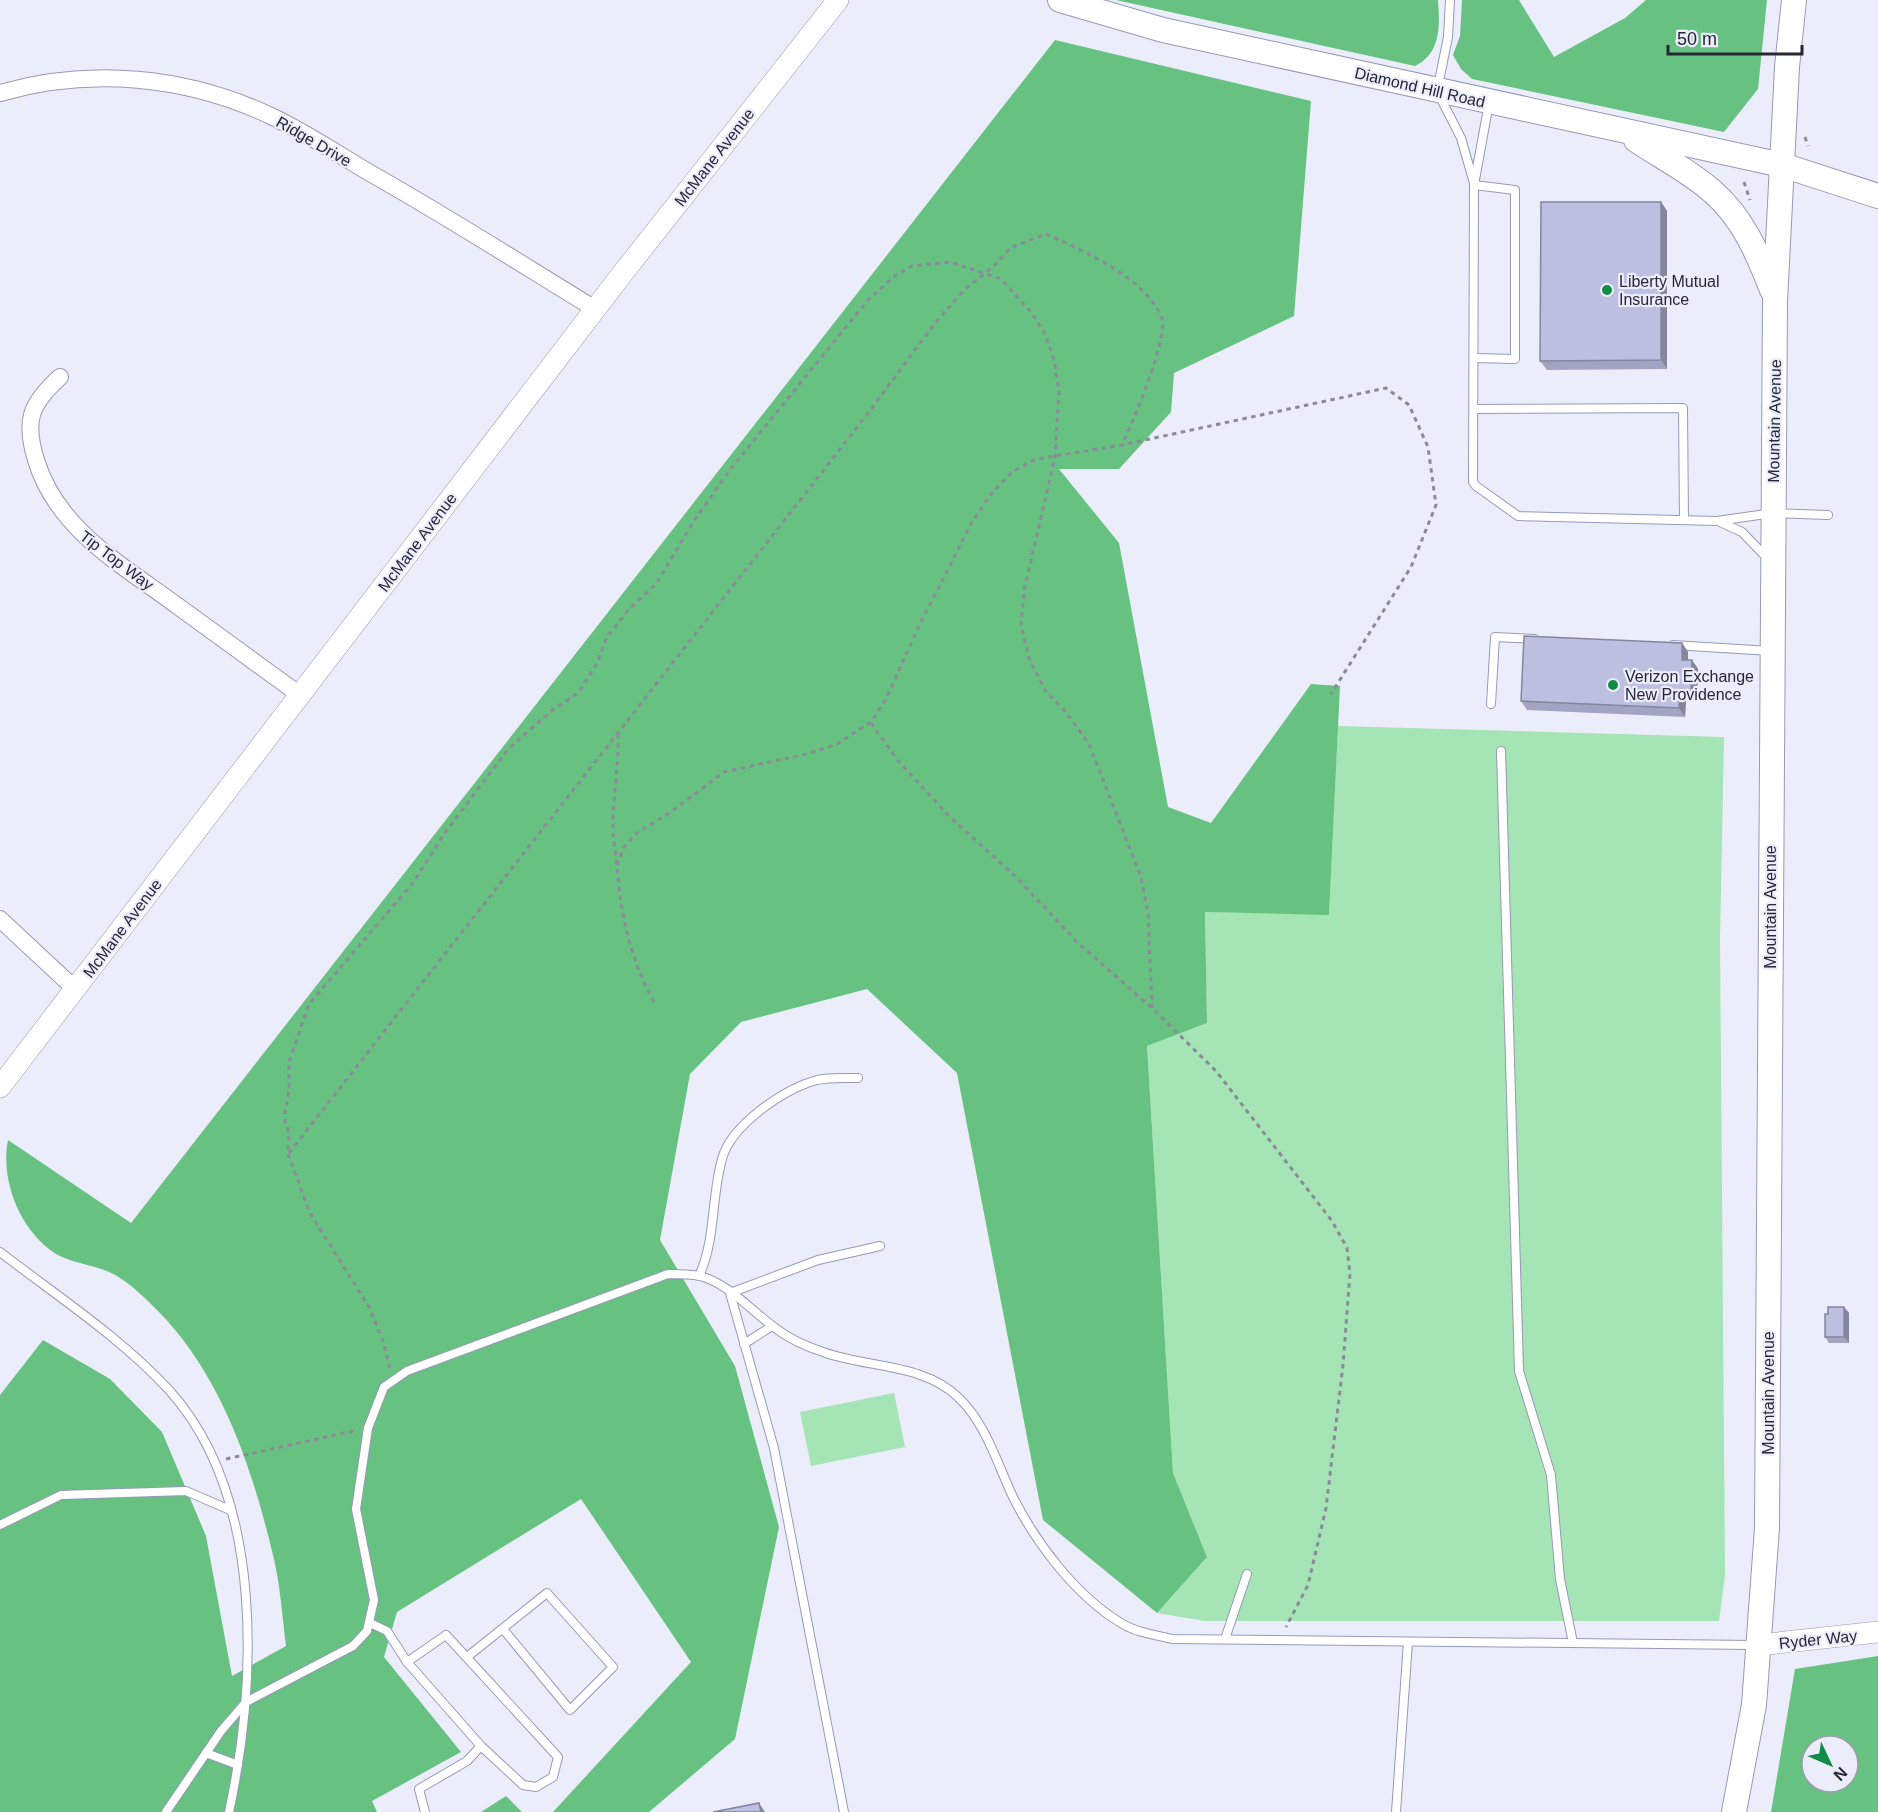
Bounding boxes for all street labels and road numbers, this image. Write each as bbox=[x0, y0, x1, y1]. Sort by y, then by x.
street label: Diamond Hill Road bbox=[1353, 64, 1487, 111]
street label: McMane Avenue bbox=[671, 105, 758, 209]
street label: Ridge Drive bbox=[273, 113, 354, 170]
street label: Mountain Avenue bbox=[1765, 359, 1784, 483]
street label: McMane Avenue bbox=[375, 490, 460, 595]
street label: Tip Top Way bbox=[77, 527, 157, 593]
street label: Mountain Avenue bbox=[1762, 845, 1779, 969]
street label: McMane Avenue bbox=[80, 876, 165, 981]
street label: Mountain Avenue bbox=[1760, 1331, 1777, 1455]
street label: Ryder Way bbox=[1778, 1627, 1858, 1652]

